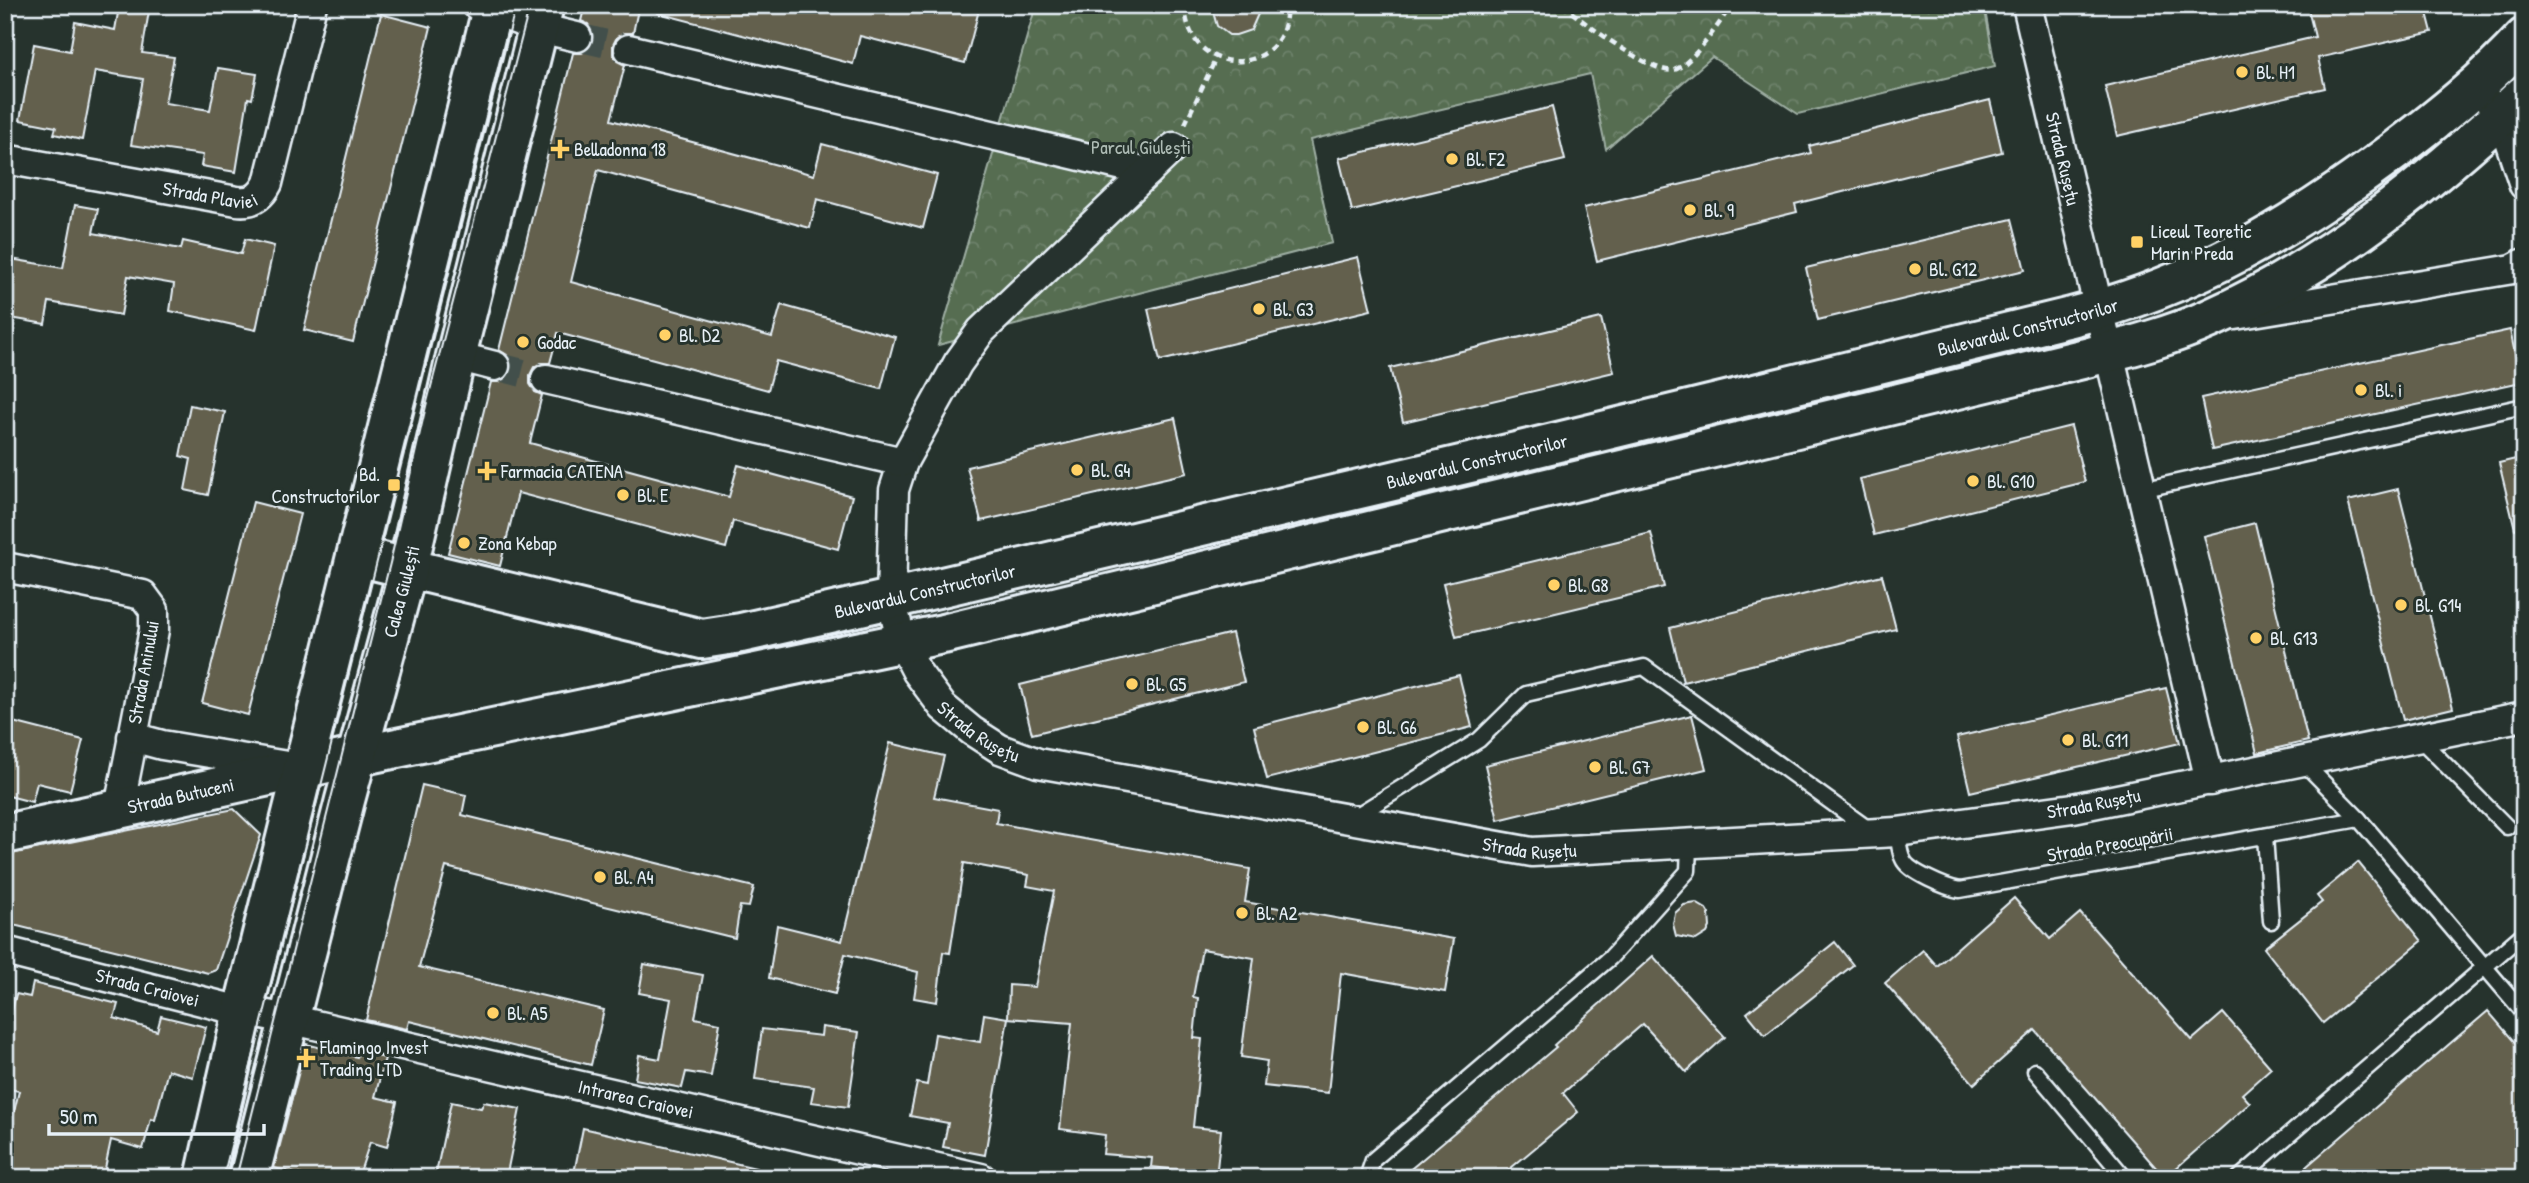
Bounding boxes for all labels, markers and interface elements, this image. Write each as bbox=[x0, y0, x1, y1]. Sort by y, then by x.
place label: Bl. H1 bbox=[2256, 59, 2295, 85]
marker: Bl. H1 bbox=[2234, 64, 2250, 80]
street label: Strada Rușețu bbox=[2040, 110, 2087, 208]
park label: Parcul Giulești bbox=[1091, 134, 1191, 160]
place label: Belladonna 18 bbox=[574, 136, 666, 162]
marker: Belladonna 18 bbox=[552, 141, 568, 157]
place label: Bl. F2 bbox=[1466, 146, 1505, 172]
marker: Bl. F2 bbox=[1444, 151, 1460, 167]
street label: Strada Plaviei bbox=[161, 175, 262, 214]
place label: Bl. 9 bbox=[1704, 197, 1734, 223]
marker: Bl. 9 bbox=[1682, 202, 1698, 218]
place label: Liceul Teoretic Marin Preda bbox=[2151, 218, 2252, 266]
marker: Liceul Teoretic Marin Preda bbox=[2129, 234, 2145, 250]
place label: Bl. G12 bbox=[1929, 256, 1977, 282]
marker: Bl. G12 bbox=[1907, 261, 1923, 277]
street label: Bulevardul Constructorilor bbox=[1935, 291, 2122, 362]
place label: Bl. G3 bbox=[1273, 296, 1314, 322]
marker: Bl. G3 bbox=[1251, 301, 1267, 317]
place label: Bl. D2 bbox=[679, 322, 720, 348]
marker: Bl. D2 bbox=[657, 327, 673, 343]
place label: Godac bbox=[537, 329, 577, 355]
marker: Godac bbox=[515, 334, 531, 350]
place label: Bl. i bbox=[2375, 377, 2402, 403]
marker: Bl. i bbox=[2353, 382, 2369, 398]
street label: Bulevardul Constructorilor bbox=[1384, 427, 1571, 495]
place label: Bl. G4 bbox=[1091, 457, 1130, 483]
place label: Farmacia CATENA bbox=[500, 458, 623, 484]
place label: Bd. Constructorilor bbox=[271, 461, 381, 509]
marker: Bl. G4 bbox=[1069, 462, 1085, 478]
marker: Farmacia CATENA bbox=[479, 463, 495, 479]
place label: Bl. G10 bbox=[1987, 468, 2035, 494]
marker: Bl. G10 bbox=[1965, 473, 1981, 489]
marker: Bd. Constructorilor bbox=[386, 477, 402, 493]
place label: Bl. E bbox=[637, 482, 669, 508]
marker: Bl. E bbox=[615, 487, 631, 503]
place label: Zona Kebap bbox=[478, 530, 557, 556]
marker: Zona Kebap bbox=[456, 535, 472, 551]
street label: Calea Giulești bbox=[377, 543, 425, 640]
street label: Bulevardul Constructorilor bbox=[832, 557, 1019, 624]
place label: Bl. G8 bbox=[1568, 572, 1608, 598]
marker: Bl. G8 bbox=[1546, 577, 1562, 593]
place label: Bl. G14 bbox=[2415, 592, 2461, 618]
marker: Bl. G14 bbox=[2393, 597, 2409, 613]
street label: Strada Aninului bbox=[121, 618, 165, 726]
place label: Bl. G13 bbox=[2270, 625, 2318, 651]
marker: Bl. G13 bbox=[2248, 630, 2264, 646]
place label: Bl. G5 bbox=[1146, 671, 1186, 697]
marker: Bl. G5 bbox=[1124, 676, 1140, 692]
street label: Strada Rușețu bbox=[932, 695, 1024, 768]
place label: Bl. G6 bbox=[1377, 714, 1417, 740]
marker: Bl. G6 bbox=[1355, 719, 1371, 735]
place label: Bl. G11 bbox=[2082, 727, 2128, 753]
marker: Bl. G11 bbox=[2060, 732, 2076, 748]
place label: Bl. G7 bbox=[1609, 754, 1651, 780]
marker: Bl. G7 bbox=[1587, 759, 1603, 775]
street label: Strada Butuceni bbox=[125, 771, 237, 820]
street label: Strada Rușețu bbox=[2045, 782, 2143, 824]
street label: Strada Preocupării bbox=[2045, 820, 2175, 868]
street label: Strada Rușețu bbox=[1480, 830, 1578, 865]
place label: Bl. A4 bbox=[614, 864, 654, 890]
marker: Bl. A4 bbox=[592, 869, 608, 885]
place label: Bl. A2 bbox=[1256, 900, 1297, 926]
marker: Bl. A2 bbox=[1234, 905, 1250, 921]
street label: Strada Craiovei bbox=[93, 962, 202, 1013]
place label: Bl. A5 bbox=[507, 1000, 547, 1026]
marker: Bl. A5 bbox=[485, 1005, 501, 1021]
place label: Flamingo Invest Trading LTD bbox=[319, 1034, 428, 1082]
marker: Flamingo Invest Trading LTD bbox=[298, 1050, 314, 1066]
street label: Intrarea Craiovei bbox=[576, 1073, 696, 1125]
scale bar bbox=[49, 1092, 264, 1136]
text: 50 m bbox=[60, 1102, 97, 1131]

